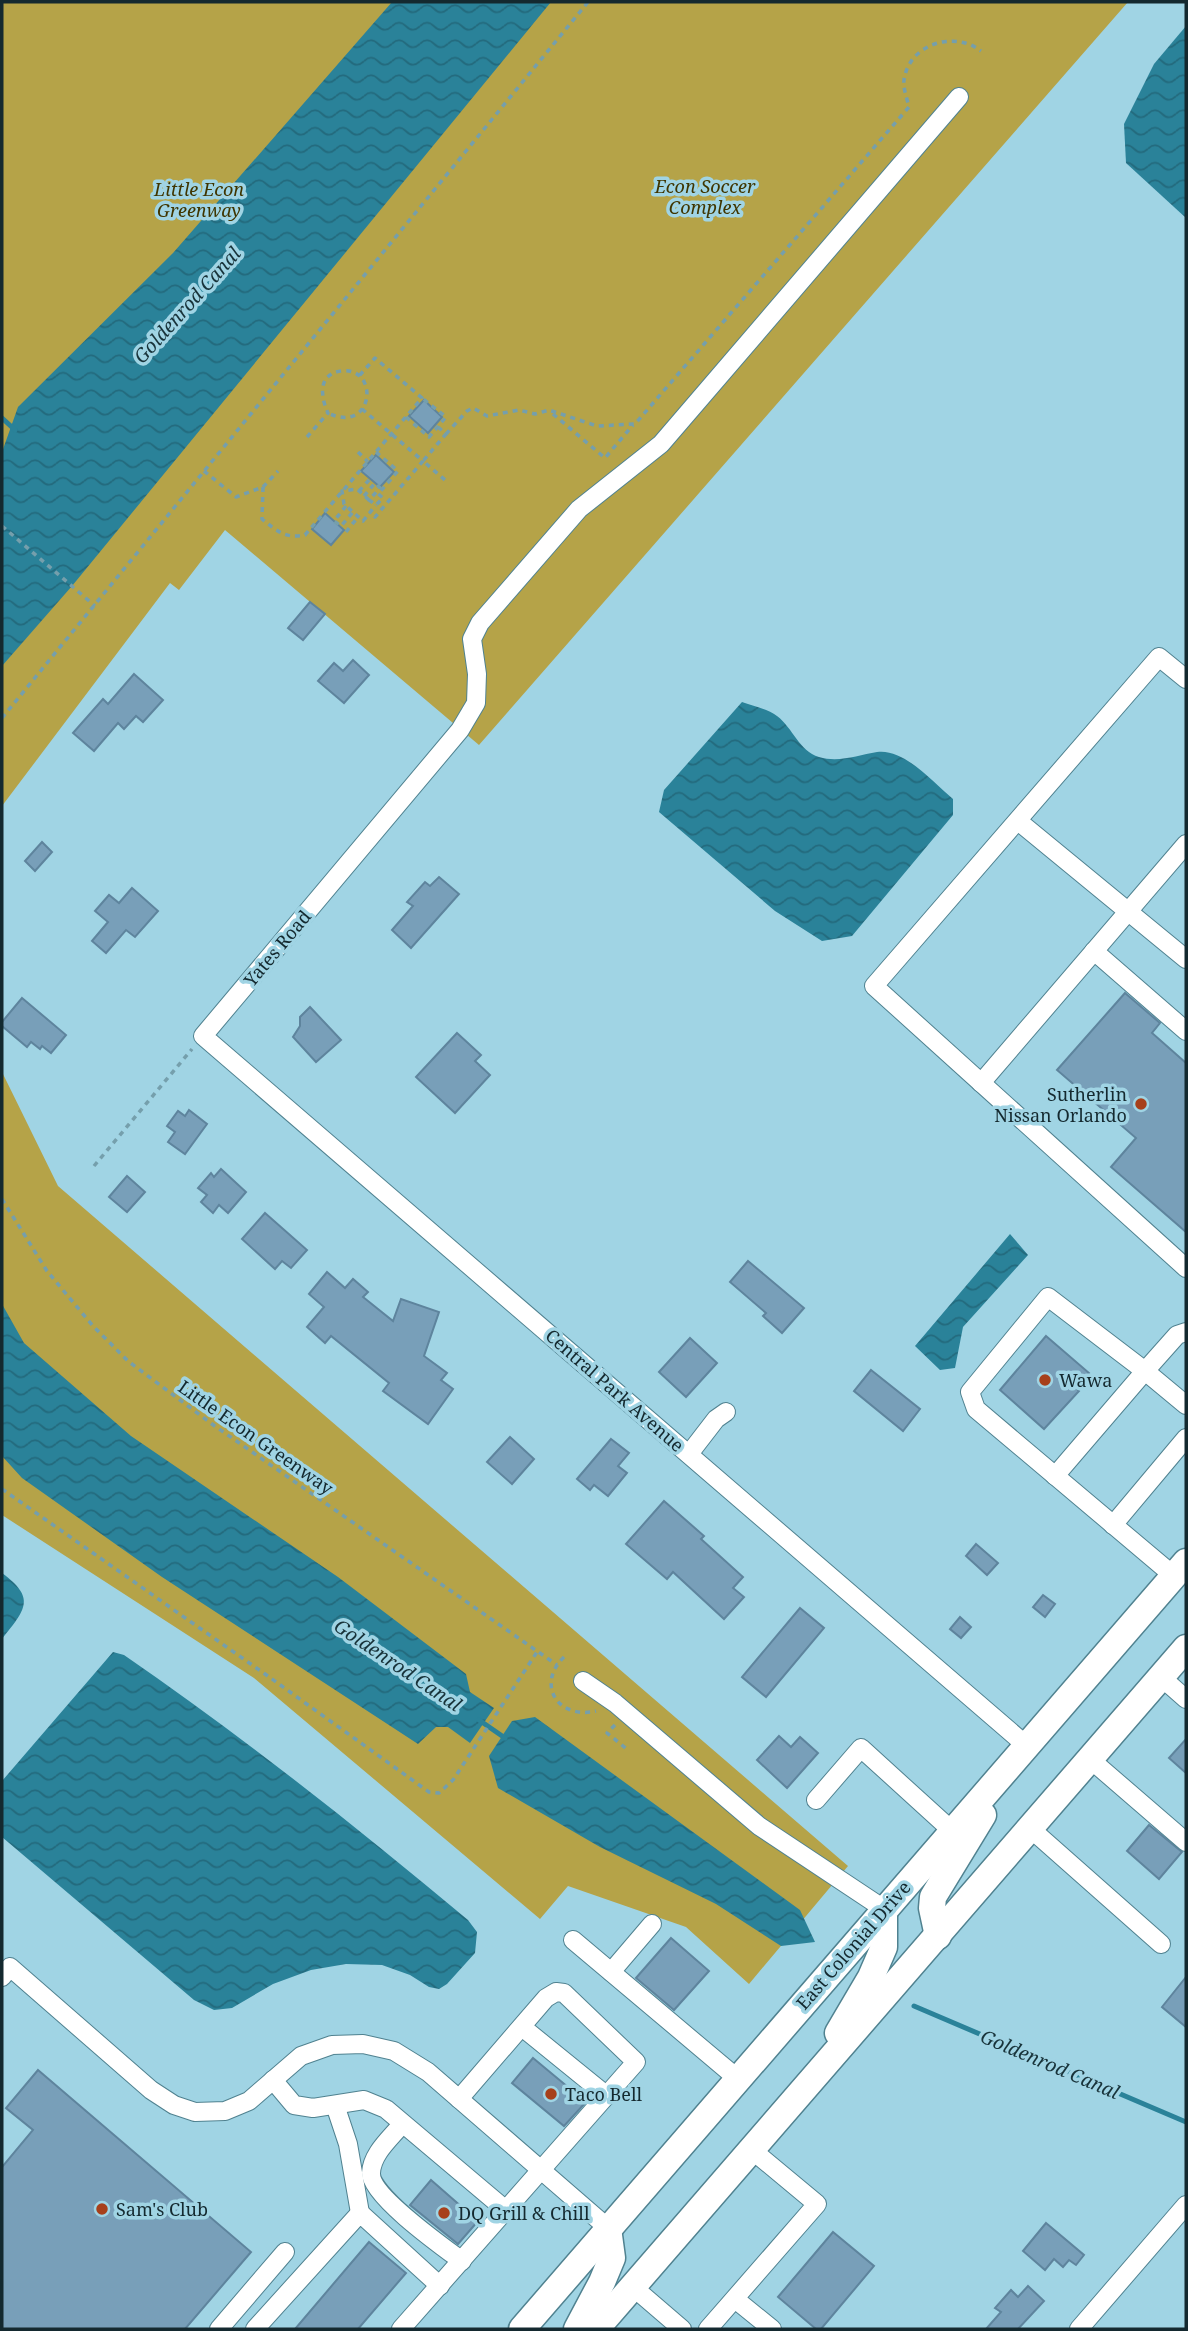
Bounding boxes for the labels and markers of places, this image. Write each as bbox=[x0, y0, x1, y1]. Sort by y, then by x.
place label: Sutherlin Nissan Orlando bbox=[994, 1082, 1127, 1127]
marker: Sutherlin Nissan Orlando bbox=[1133, 1096, 1149, 1112]
place label: Wawa bbox=[1059, 1368, 1112, 1392]
marker: Wawa bbox=[1037, 1372, 1053, 1388]
place label: Taco Bell bbox=[565, 2082, 643, 2106]
marker: Taco Bell bbox=[543, 2086, 559, 2102]
place label: Sam's Club bbox=[116, 2197, 208, 2221]
marker: Sam's Club bbox=[94, 2201, 110, 2217]
place label: DQ Grill & Chill bbox=[458, 2201, 590, 2225]
marker: DQ Grill & Chill bbox=[436, 2205, 452, 2221]

